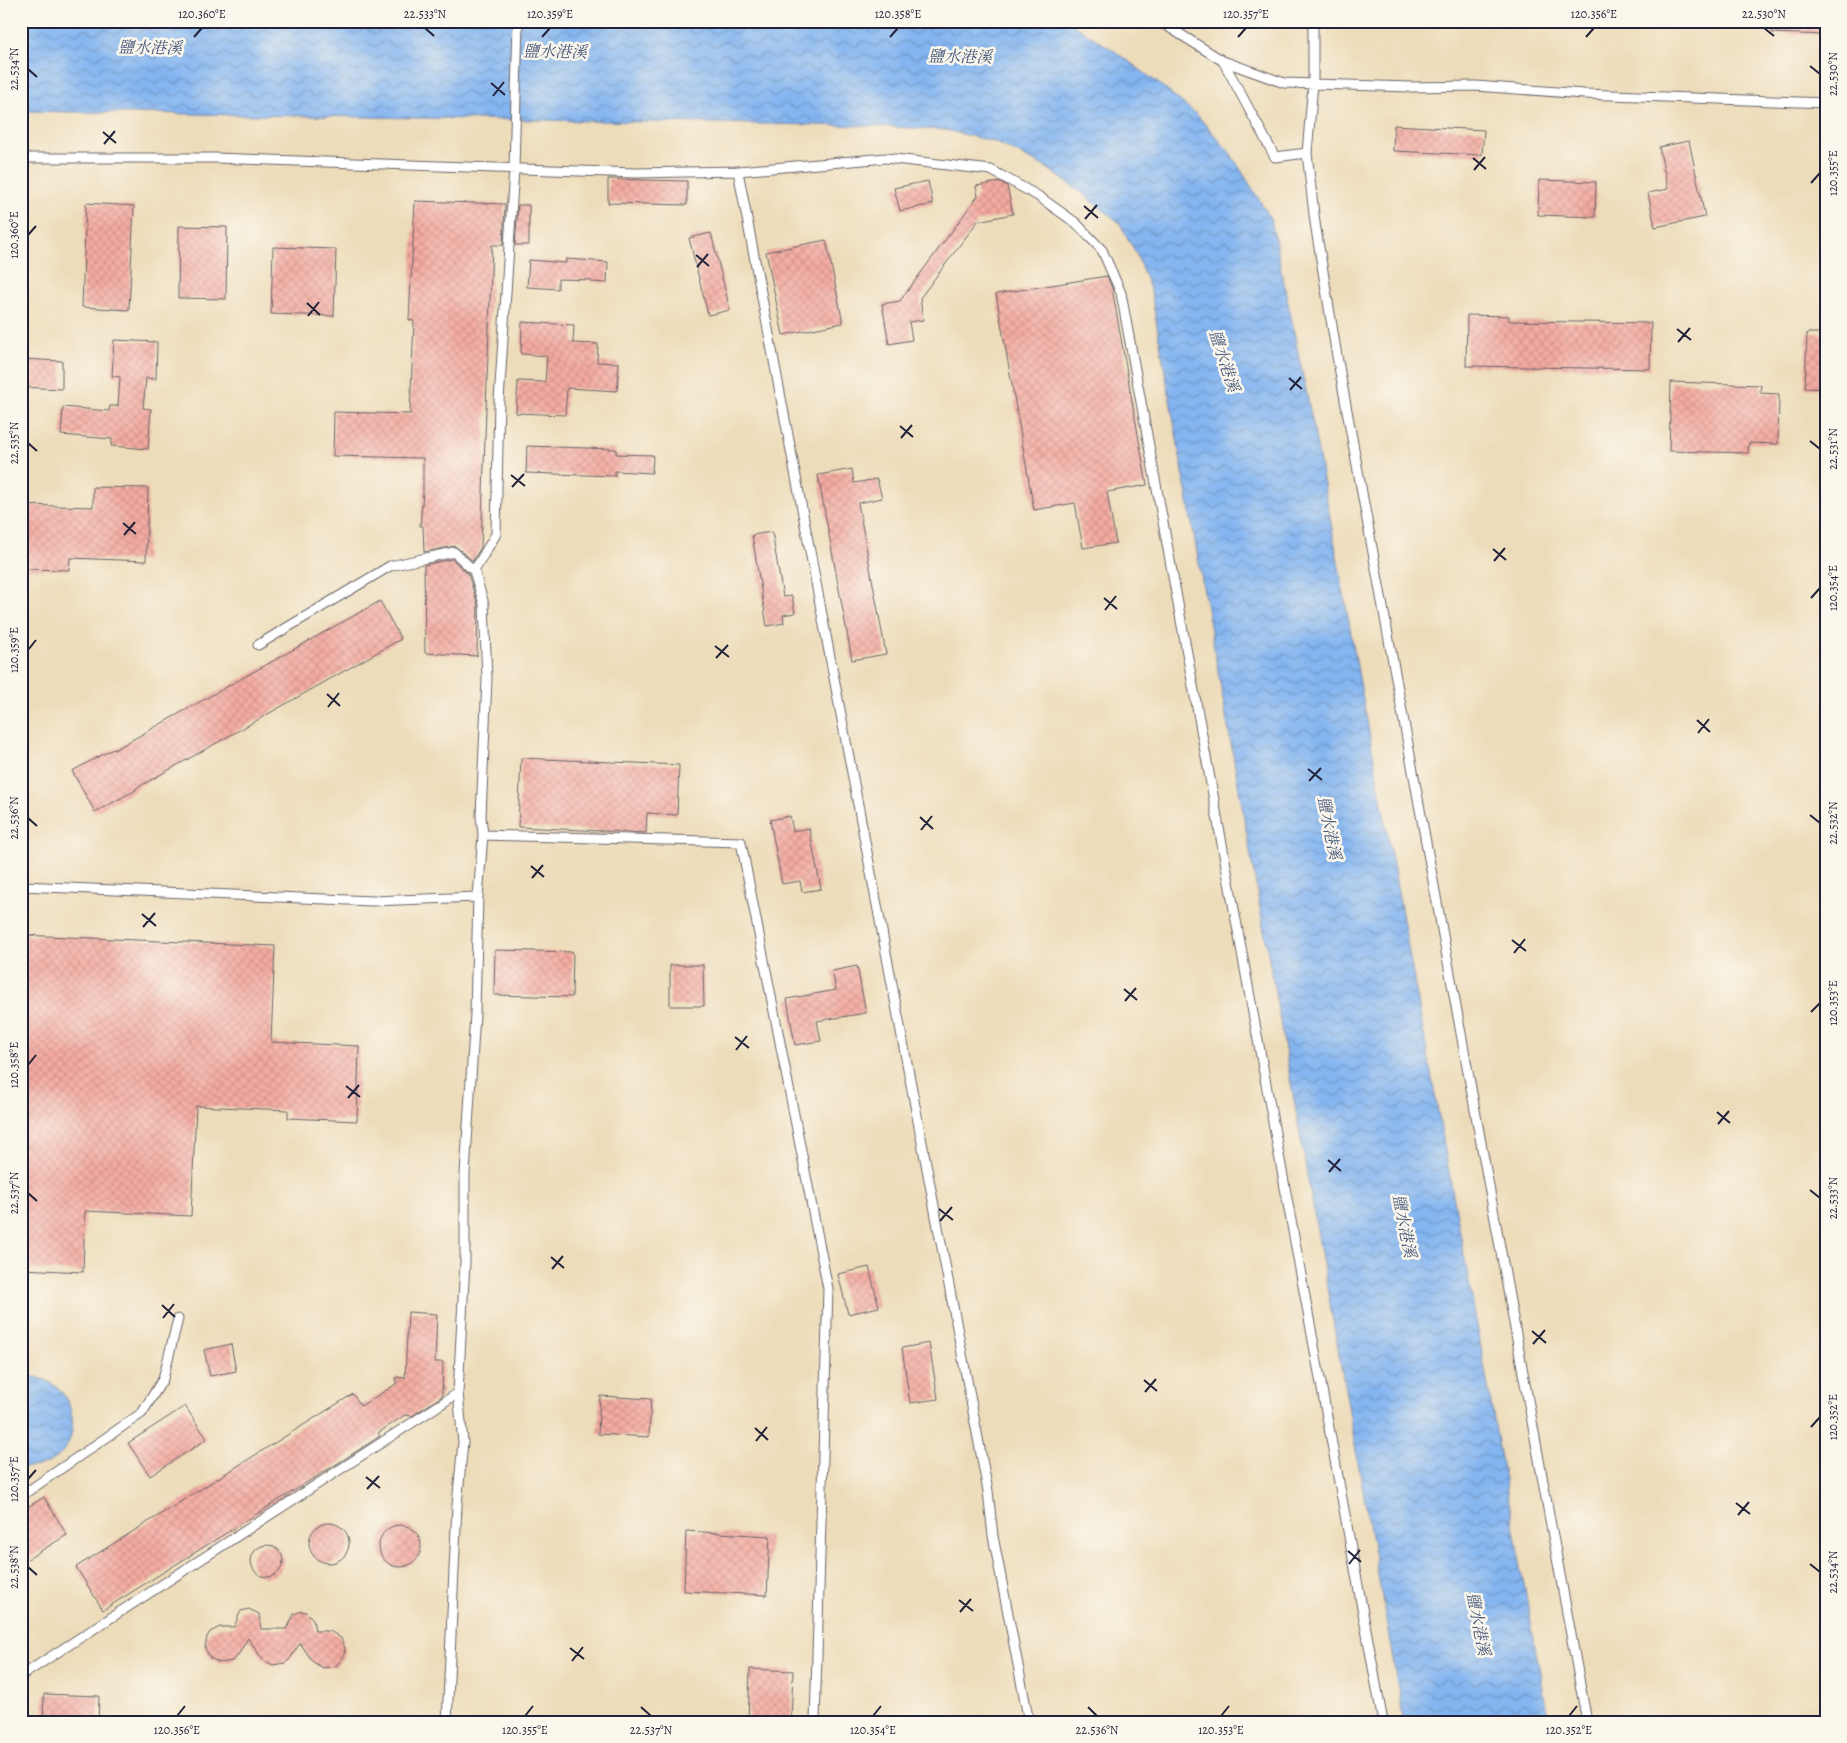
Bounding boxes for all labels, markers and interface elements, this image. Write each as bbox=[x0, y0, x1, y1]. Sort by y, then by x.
text: 120.360°E bbox=[178, 6, 226, 22]
text: 22.533°N bbox=[404, 6, 447, 22]
text: 120.359°E bbox=[527, 6, 573, 22]
text: 120.358°E bbox=[875, 6, 921, 22]
text: 120.357°E bbox=[1223, 6, 1269, 22]
text: 120.356°E bbox=[1571, 6, 1617, 22]
text: 22.530°N bbox=[1742, 6, 1786, 22]
water label: 鹽水港溪 bbox=[118, 36, 184, 60]
water label: 鹽水港溪 bbox=[523, 40, 589, 64]
water label: 鹽水港溪 bbox=[928, 45, 994, 69]
text: 22.534°N bbox=[6, 47, 22, 90]
text: 22.530°N bbox=[1825, 52, 1841, 96]
text: 120.355°E bbox=[1825, 150, 1841, 196]
text: 120.360°E bbox=[6, 211, 22, 259]
water label: 鹽水港溪 bbox=[1204, 327, 1245, 397]
text: 22.535°N bbox=[6, 421, 22, 464]
text: 22.531°N bbox=[1825, 428, 1841, 470]
text: 120.354°E bbox=[1825, 565, 1841, 611]
text: 120.359°E bbox=[6, 627, 22, 673]
water label: 鹽水港溪 bbox=[1312, 794, 1346, 863]
text: 22.536°N bbox=[6, 796, 22, 840]
text: 22.532°N bbox=[1825, 801, 1841, 845]
text: 120.353°E bbox=[1825, 980, 1841, 1026]
text: 120.358°E bbox=[6, 1042, 22, 1088]
text: 22.537°N bbox=[6, 1171, 22, 1214]
text: 22.533°N bbox=[1825, 1176, 1841, 1219]
water label: 鹽水港溪 bbox=[1387, 1192, 1421, 1261]
text: 120.352°E bbox=[1825, 1394, 1841, 1440]
text: 120.357°E bbox=[6, 1456, 22, 1502]
text: 22.538°N bbox=[6, 1545, 22, 1589]
text: 22.534°N bbox=[1825, 1550, 1841, 1593]
water label: 鹽水港溪 bbox=[1461, 1590, 1495, 1659]
text: 120.356°E bbox=[154, 1722, 200, 1738]
text: 120.355°E bbox=[502, 1722, 548, 1738]
text: 22.537°N bbox=[630, 1722, 673, 1738]
text: 120.354°E bbox=[850, 1722, 896, 1738]
text: 22.536°N bbox=[1075, 1722, 1119, 1738]
text: 120.353°E bbox=[1198, 1722, 1244, 1738]
text: 120.352°E bbox=[1546, 1722, 1592, 1738]

